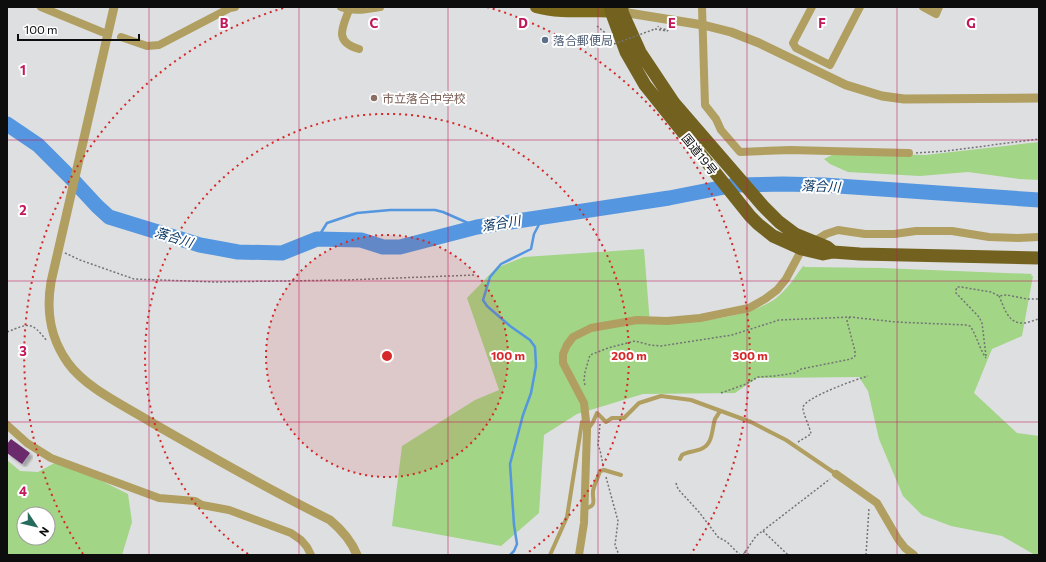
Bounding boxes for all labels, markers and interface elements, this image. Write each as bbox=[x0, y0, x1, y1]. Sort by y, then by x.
text: B bbox=[220, 15, 229, 31]
text: C bbox=[370, 15, 379, 31]
text: D bbox=[518, 15, 528, 31]
text: E bbox=[668, 15, 676, 31]
text: F bbox=[818, 15, 826, 31]
text: G bbox=[966, 15, 976, 31]
scale bar bbox=[18, 16, 139, 42]
text: 100 m bbox=[24, 22, 58, 36]
place label: 落合郵便局 bbox=[553, 33, 613, 47]
marker: 落合郵便局 bbox=[540, 35, 550, 45]
text: 1 bbox=[20, 62, 26, 78]
place label: 市立落合中学校 bbox=[382, 91, 466, 105]
marker: 市立落合中学校 bbox=[369, 93, 379, 103]
street label: 国道19号 bbox=[679, 131, 721, 177]
water label: 落合川 bbox=[801, 177, 843, 195]
text: 2 bbox=[19, 202, 27, 218]
water label: 落合川 bbox=[480, 212, 523, 234]
water label: 落合川 bbox=[153, 224, 197, 251]
text: 3 bbox=[19, 343, 27, 359]
text: 100 m bbox=[491, 348, 525, 362]
text: 200 m bbox=[611, 348, 647, 362]
text: 300 m bbox=[732, 348, 768, 362]
centre of rings bbox=[380, 349, 394, 363]
text: 4 bbox=[19, 483, 27, 499]
north arrow bbox=[16, 506, 56, 546]
text: N bbox=[37, 525, 52, 539]

